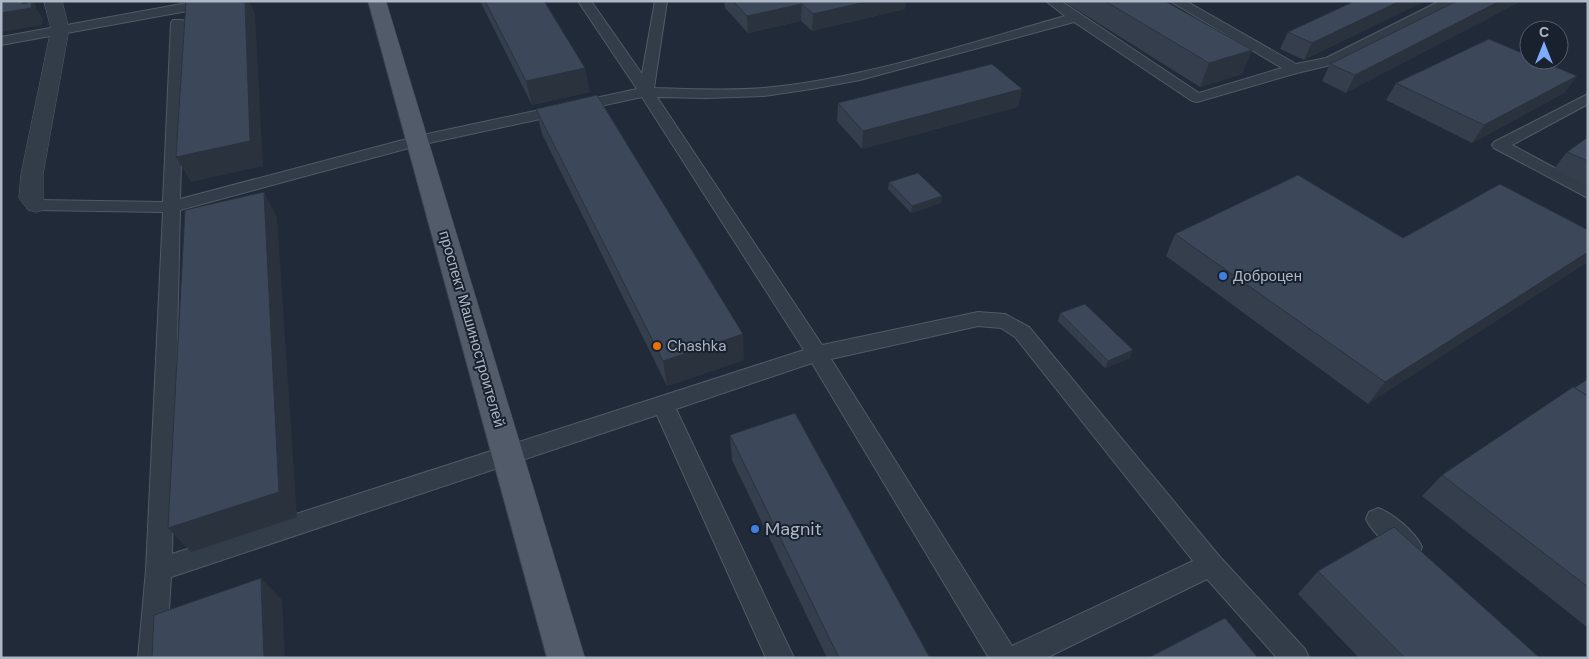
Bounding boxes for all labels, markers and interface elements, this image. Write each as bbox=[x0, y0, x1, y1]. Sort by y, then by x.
north arrow bbox=[1519, 20, 1569, 70]
text: С bbox=[1539, 23, 1549, 41]
street label: проспект Машиностроителей bbox=[434, 228, 510, 430]
place label: Доброцен bbox=[1233, 266, 1302, 286]
marker: Доброцен bbox=[1217, 270, 1229, 282]
place label: Chashka bbox=[667, 336, 726, 356]
marker: Chashka bbox=[651, 340, 663, 352]
place label: Magnit bbox=[765, 517, 822, 541]
marker: Magnit bbox=[749, 523, 761, 535]

